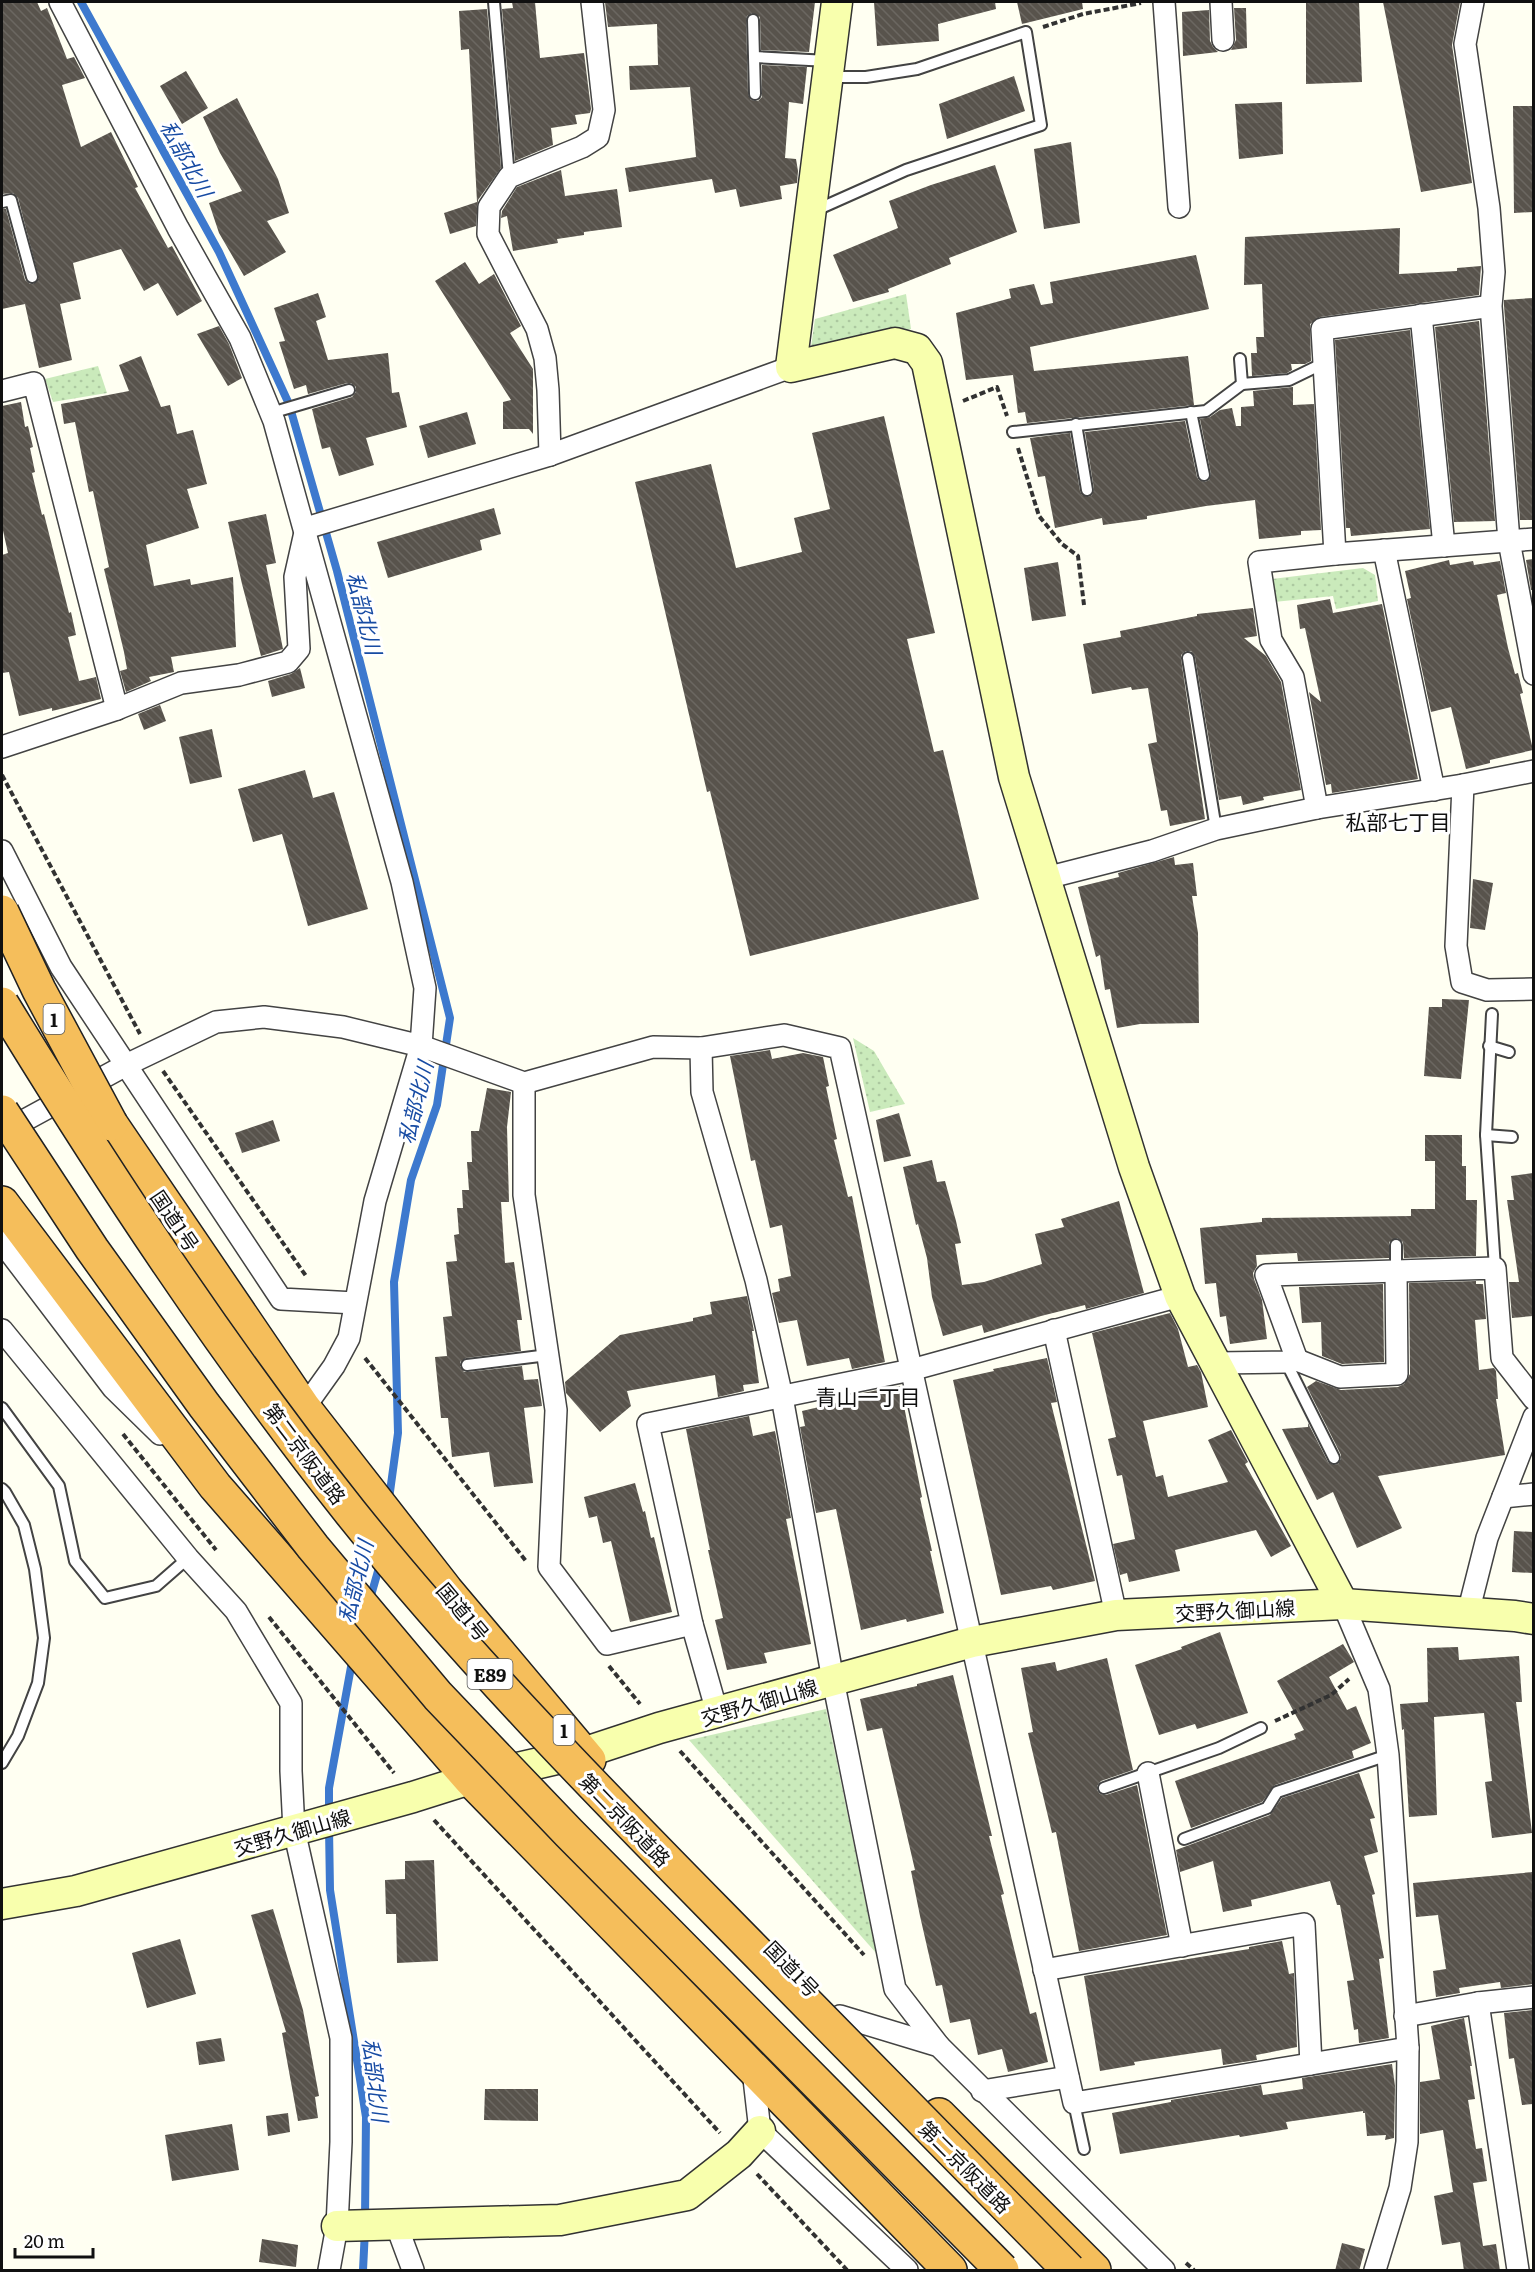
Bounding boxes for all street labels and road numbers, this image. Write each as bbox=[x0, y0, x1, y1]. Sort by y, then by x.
road number: 1 bbox=[44, 1004, 64, 1034]
street label: 国道1号 bbox=[145, 1183, 207, 1257]
street label: 第二京阪道路 bbox=[258, 1396, 354, 1510]
street label: 国道1号 bbox=[431, 1575, 497, 1647]
street label: 交野久御山線 bbox=[1174, 1591, 1296, 1627]
road number: E89 bbox=[468, 1659, 512, 1689]
street label: 交野久御山線 bbox=[697, 1670, 821, 1732]
road number: 1 bbox=[554, 1715, 574, 1745]
street label: 第二京阪道路 bbox=[574, 1765, 678, 1873]
street label: 交野久御山線 bbox=[230, 1800, 354, 1862]
street label: 国道1号 bbox=[759, 1933, 827, 2003]
street label: 第二京阪道路 bbox=[913, 2113, 1019, 2219]

